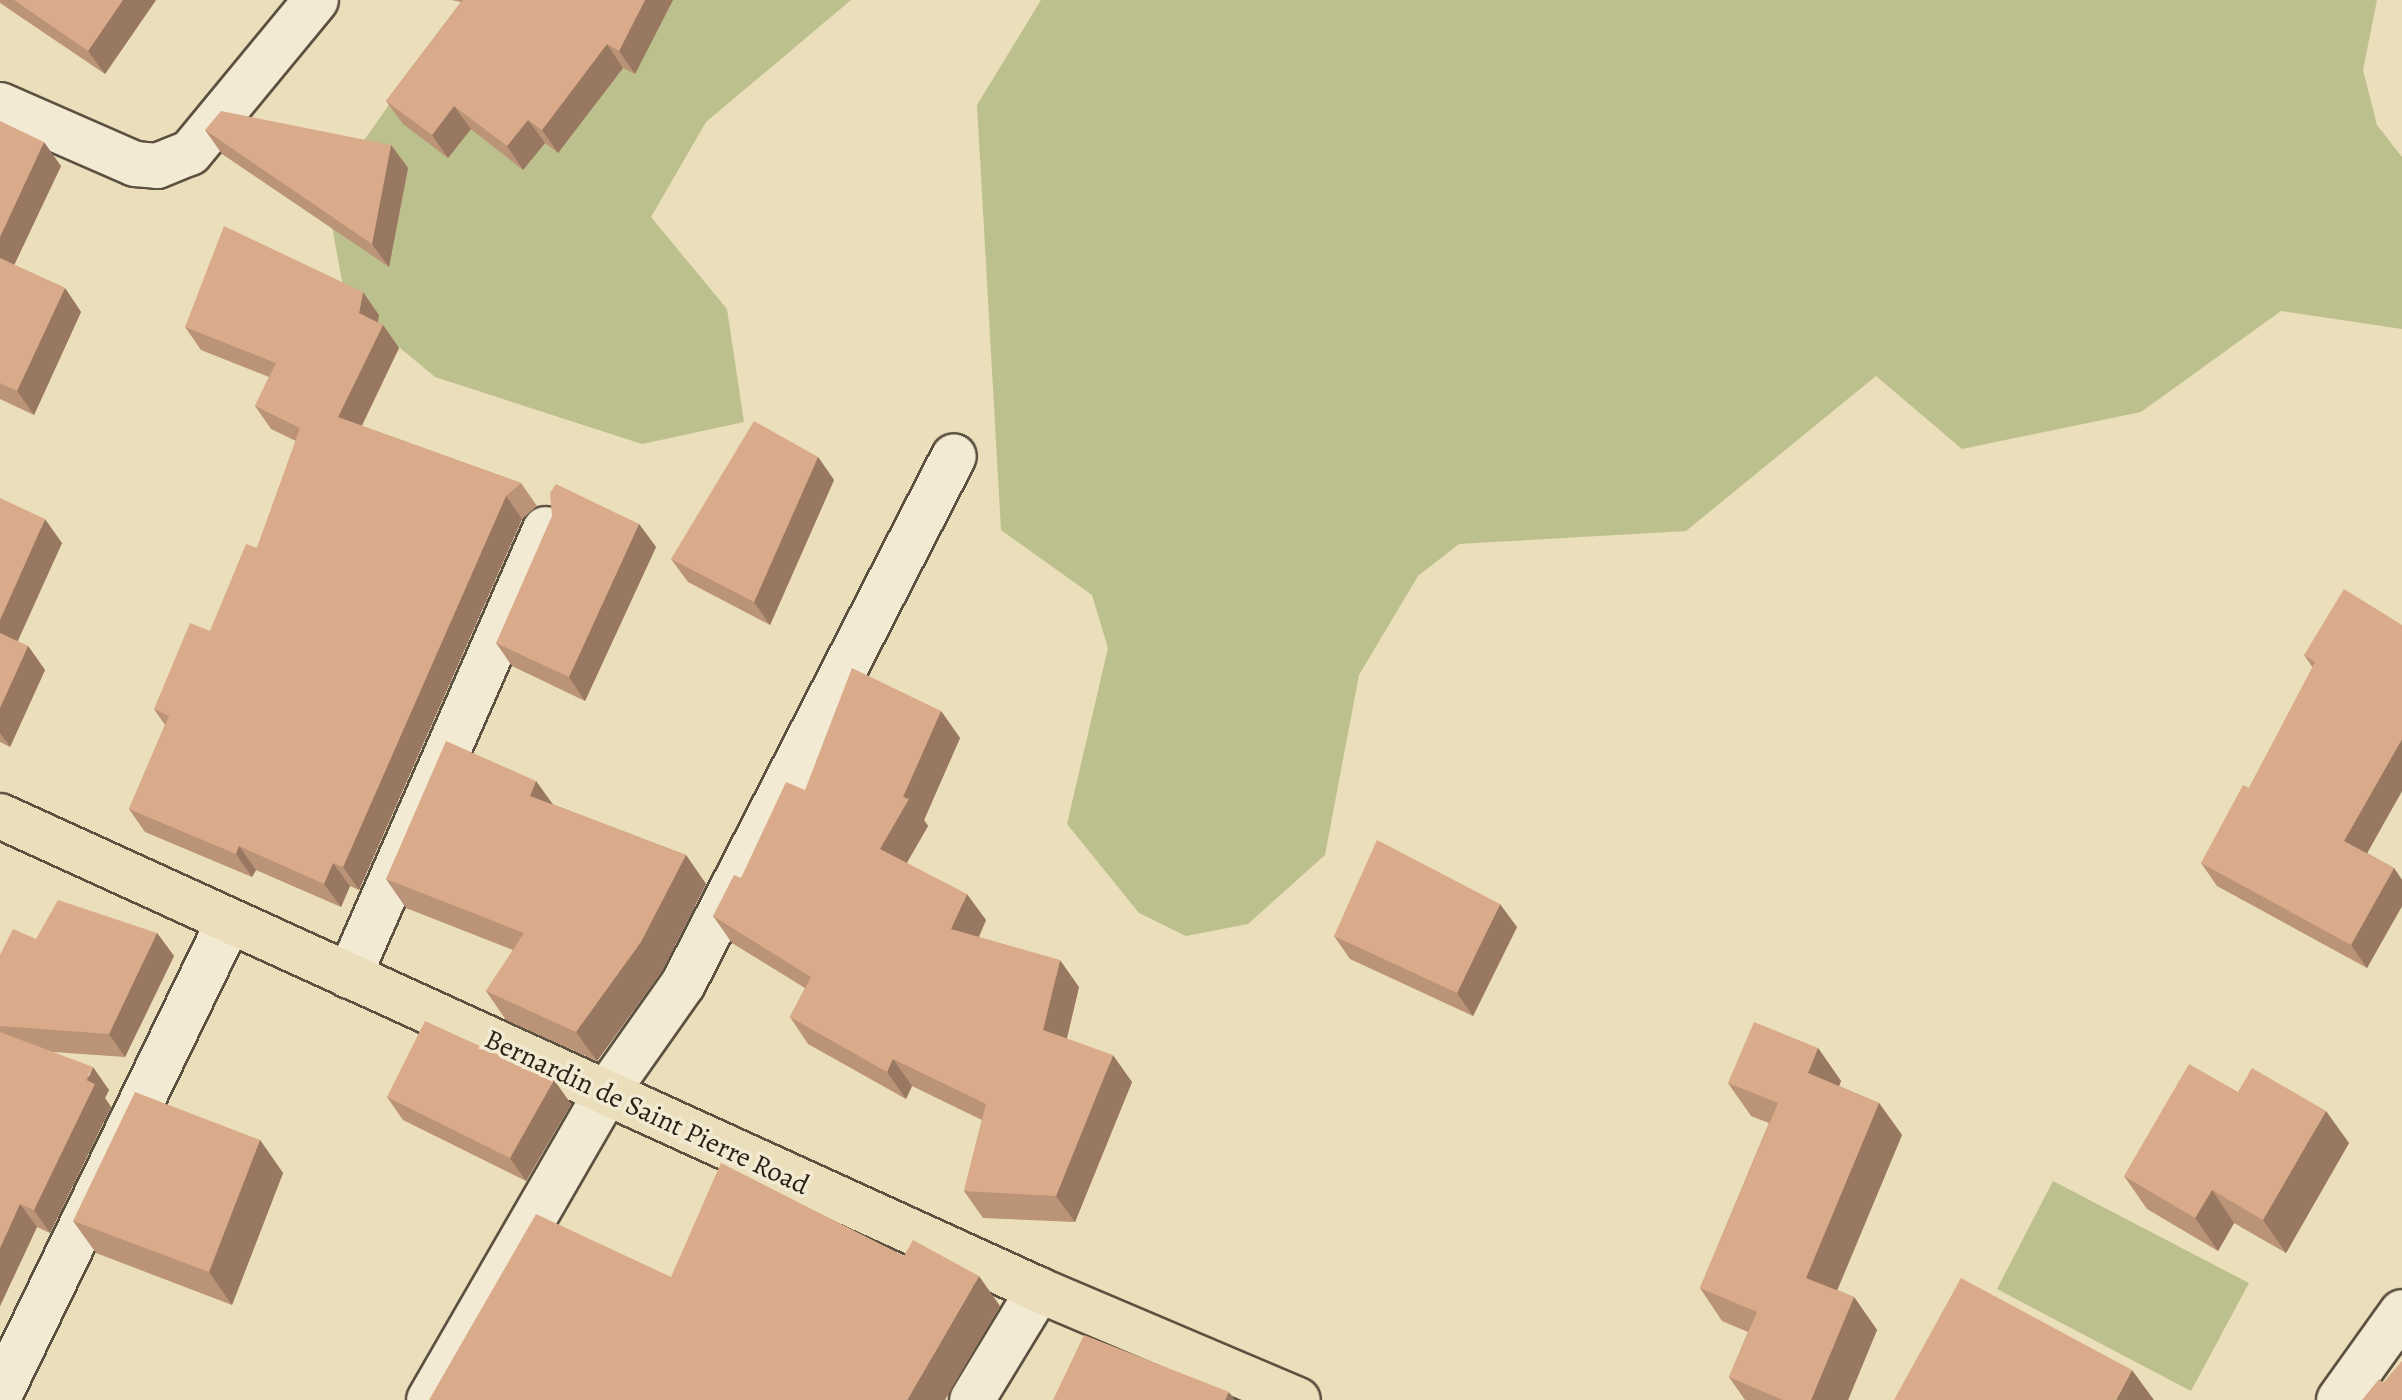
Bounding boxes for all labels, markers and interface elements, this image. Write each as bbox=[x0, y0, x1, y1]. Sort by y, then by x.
street label: Bernardin de Saint Pierre Road bbox=[479, 1022, 815, 1202]

